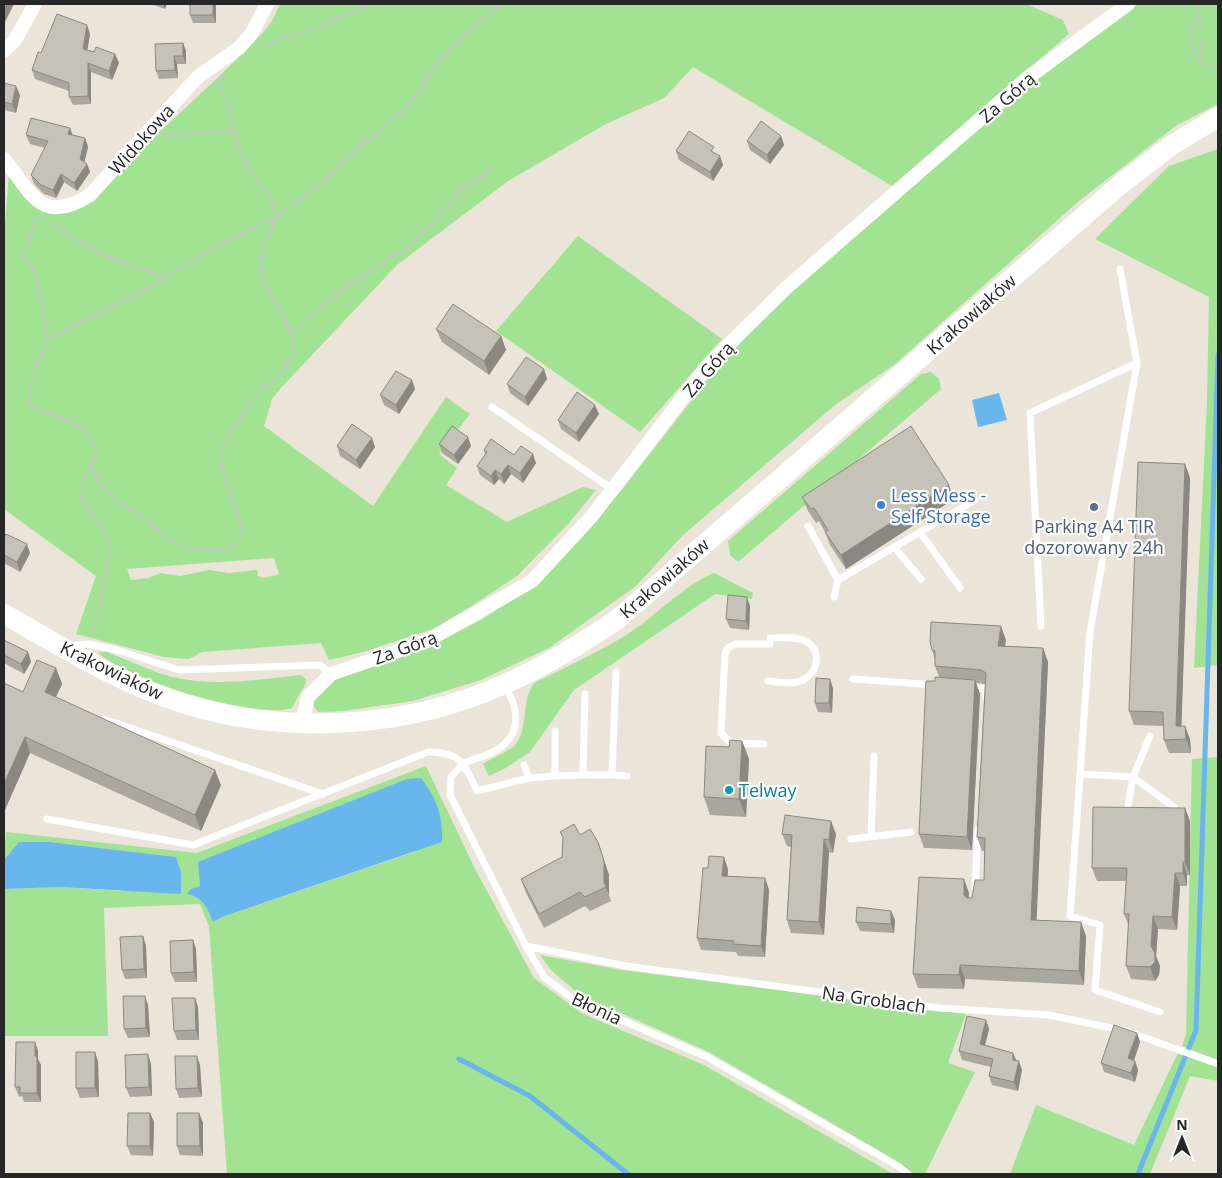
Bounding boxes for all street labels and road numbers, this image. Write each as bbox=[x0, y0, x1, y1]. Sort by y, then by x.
street label: Za Górą bbox=[974, 66, 1040, 128]
street label: Widokowa bbox=[103, 99, 179, 179]
street label: Krakowiaków bbox=[921, 268, 1021, 360]
street label: Za Górą bbox=[677, 336, 739, 402]
street label: Krakowiaków bbox=[614, 532, 714, 624]
street label: Za Górą bbox=[370, 624, 440, 670]
street label: Krakowiaków bbox=[57, 635, 167, 705]
street label: Na Groblach bbox=[820, 980, 928, 1018]
street label: Błonia bbox=[568, 986, 626, 1030]

